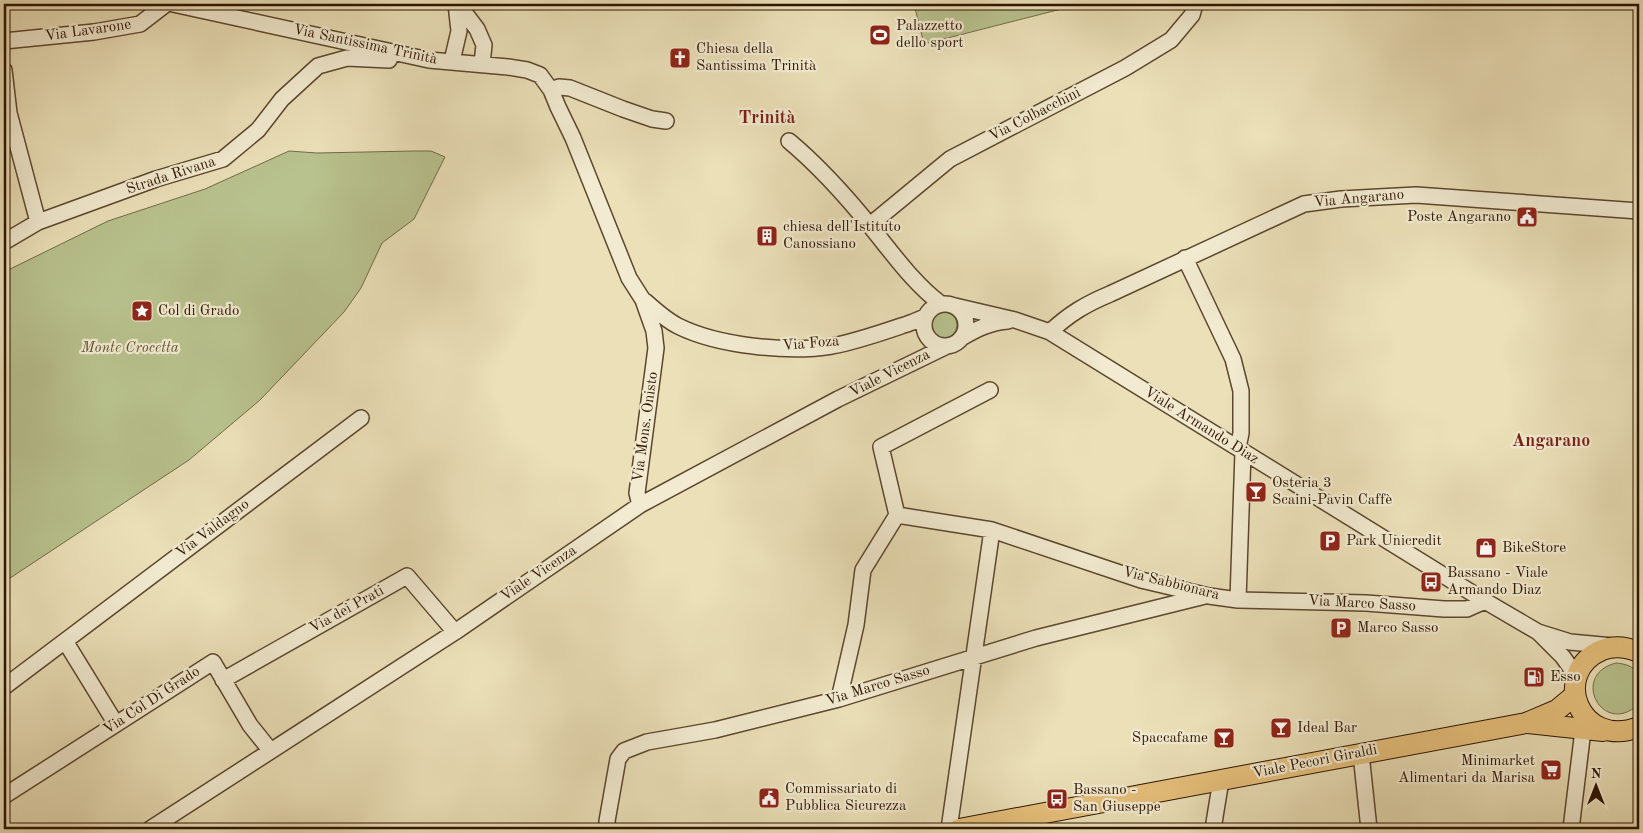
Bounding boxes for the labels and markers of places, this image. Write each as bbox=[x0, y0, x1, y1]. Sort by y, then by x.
place label: Palazzetto dello sport bbox=[896, 19, 964, 51]
sports icon: Palazzetto dello sport bbox=[868, 23, 892, 47]
place label: Chiesa della Santissima Trinità bbox=[696, 42, 817, 74]
church icon: Chiesa della Santissima Trinità bbox=[668, 46, 692, 70]
public building icon: Poste Angarano bbox=[1515, 205, 1539, 229]
place label: Poste Angarano bbox=[1407, 210, 1511, 225]
place label: chiesa dell'Istituto Canossiano bbox=[783, 220, 901, 252]
building icon: chiesa dell'Istituto Canossiano bbox=[755, 224, 779, 248]
place icon: Col di Grado bbox=[130, 299, 154, 323]
place label: Col di Grado bbox=[158, 304, 239, 319]
place label: Osteria 3 Scaini-Pavin Caffè bbox=[1272, 476, 1392, 508]
bar icon: Osteria 3 Scaini-Pavin Caffè bbox=[1244, 480, 1268, 504]
parking icon: Park Unicredit bbox=[1318, 529, 1342, 553]
place label: Park Unicredit bbox=[1346, 534, 1442, 549]
shop icon: BikeStore bbox=[1474, 536, 1498, 560]
place label: BikeStore bbox=[1502, 541, 1566, 556]
place label: Bassano - Viale Armando Diaz bbox=[1447, 566, 1548, 598]
bus stop icon: Bassano - Viale Armando Diaz bbox=[1419, 570, 1443, 594]
parking icon: Marco Sasso bbox=[1329, 616, 1353, 640]
place label: Marco Sasso bbox=[1357, 621, 1438, 636]
fuel station icon: Esso bbox=[1522, 665, 1546, 689]
place label: Esso bbox=[1550, 670, 1581, 685]
bar icon: Ideal Bar bbox=[1269, 716, 1293, 740]
place label: Ideal Bar bbox=[1297, 721, 1357, 736]
bar icon: Spaccafame bbox=[1212, 726, 1236, 750]
place label: Spaccafame bbox=[1132, 731, 1208, 746]
place label: Minimarket Alimentari da Marisa bbox=[1398, 754, 1536, 786]
supermarket icon: Minimarket Alimentari da Marisa bbox=[1539, 758, 1563, 782]
place label: Commissariato di Pubblica Sicurezza bbox=[785, 782, 907, 814]
place label: Bassano - San Giuseppe bbox=[1073, 783, 1161, 815]
public building icon: Commissariato di Pubblica Sicurezza bbox=[757, 786, 781, 810]
bus stop icon: Bassano - San Giuseppe bbox=[1045, 787, 1069, 811]

